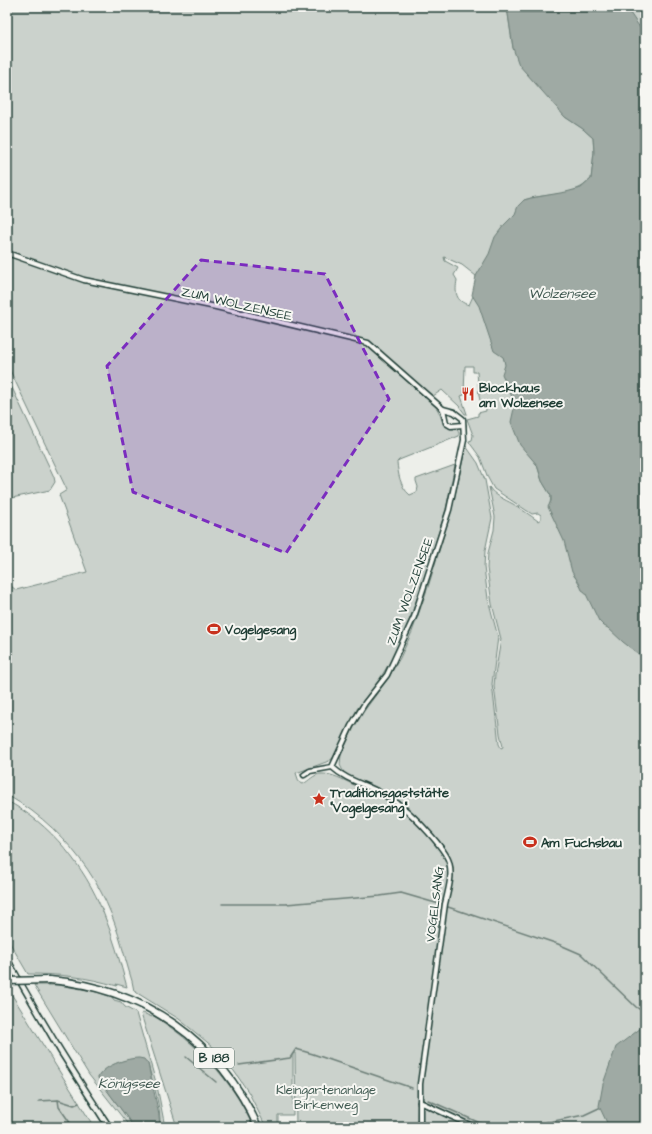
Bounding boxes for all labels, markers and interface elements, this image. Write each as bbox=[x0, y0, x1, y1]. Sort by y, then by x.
street label: ZUM WOLZENSEE bbox=[180, 282, 294, 326]
water label: Wolzensee bbox=[529, 284, 597, 304]
place label: Blockhaus am Wolzensee bbox=[478, 379, 563, 412]
restaurant icon: Blockhaus am Wolzensee bbox=[460, 386, 476, 402]
street label: ZUM WOLZENSEE bbox=[382, 535, 438, 648]
sports icon: Vogelgesang bbox=[206, 621, 222, 637]
place label: Vogelgesang bbox=[224, 621, 297, 641]
place label: Traditionsgaststätte "Vogelgesang" bbox=[329, 784, 449, 819]
place icon: Traditionsgaststätte "Vogelgesang" bbox=[311, 791, 327, 807]
sports icon: Am Fuchsbau bbox=[522, 834, 538, 850]
place label: Am Fuchsbau bbox=[541, 834, 622, 852]
street label: VOGELSANG bbox=[421, 865, 449, 943]
road number: B 188 bbox=[194, 1048, 234, 1068]
water label: Königssee bbox=[98, 1074, 161, 1094]
park label: Kleingartenanlage Birkenweg bbox=[276, 1081, 376, 1115]

